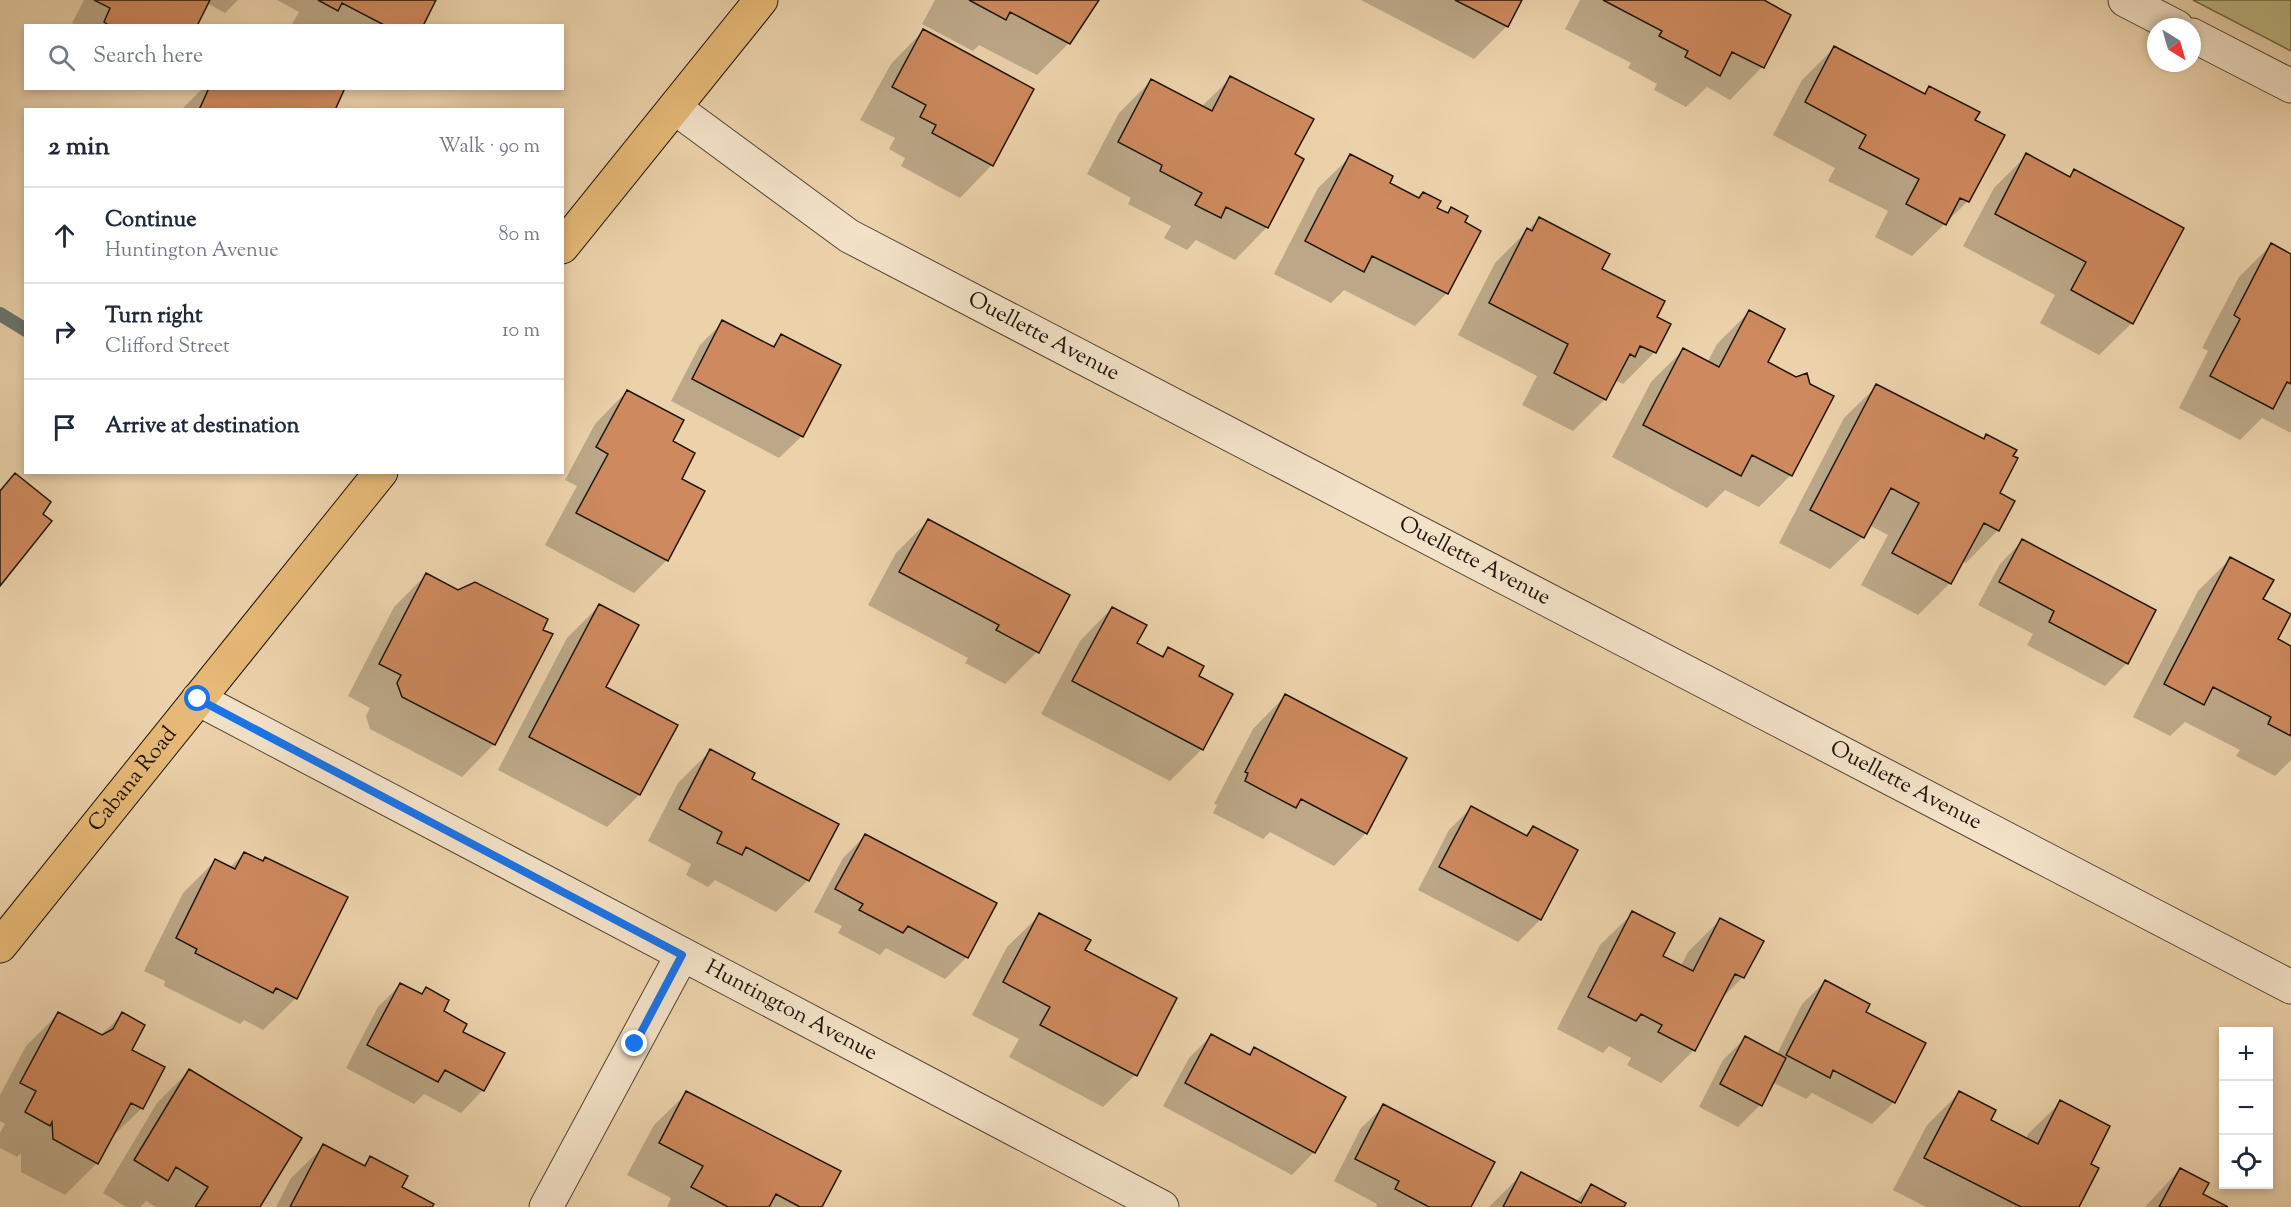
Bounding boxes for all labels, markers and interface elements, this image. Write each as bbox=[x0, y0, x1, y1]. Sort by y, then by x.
north arrow bbox=[2147, 18, 2201, 72]
search box bbox=[24, 24, 564, 90]
icon: search bbox=[45, 41, 78, 74]
text: Search here bbox=[93, 41, 203, 73]
text: 2 min bbox=[48, 129, 110, 166]
text: Walk · 90 m bbox=[438, 133, 540, 162]
text: Continue bbox=[105, 205, 196, 237]
icon: ahead bbox=[48, 219, 81, 252]
text: 80 m bbox=[499, 221, 540, 250]
text: Huntington Avenue bbox=[105, 237, 279, 266]
street label: Ouellette Avenue bbox=[962, 284, 1125, 390]
text: Turn right bbox=[105, 301, 202, 333]
icon: right bbox=[48, 315, 81, 348]
text: 10 m bbox=[502, 317, 540, 346]
text: Clifford Street bbox=[105, 333, 230, 362]
icon: arrive bbox=[48, 411, 81, 444]
text: Arrive at destination bbox=[105, 411, 300, 443]
street label: Ouellette Avenue bbox=[1393, 509, 1556, 615]
route start bbox=[184, 685, 210, 711]
street label: Cabana Road bbox=[81, 720, 186, 839]
street label: Ouellette Avenue bbox=[1824, 733, 1987, 839]
street label: Huntington Avenue bbox=[699, 953, 883, 1070]
map controls bbox=[2219, 1027, 2273, 1189]
button: + bbox=[2219, 1027, 2273, 1081]
route end bbox=[621, 1030, 647, 1056]
button: − bbox=[2219, 1081, 2273, 1135]
button: locate bbox=[2219, 1135, 2273, 1189]

